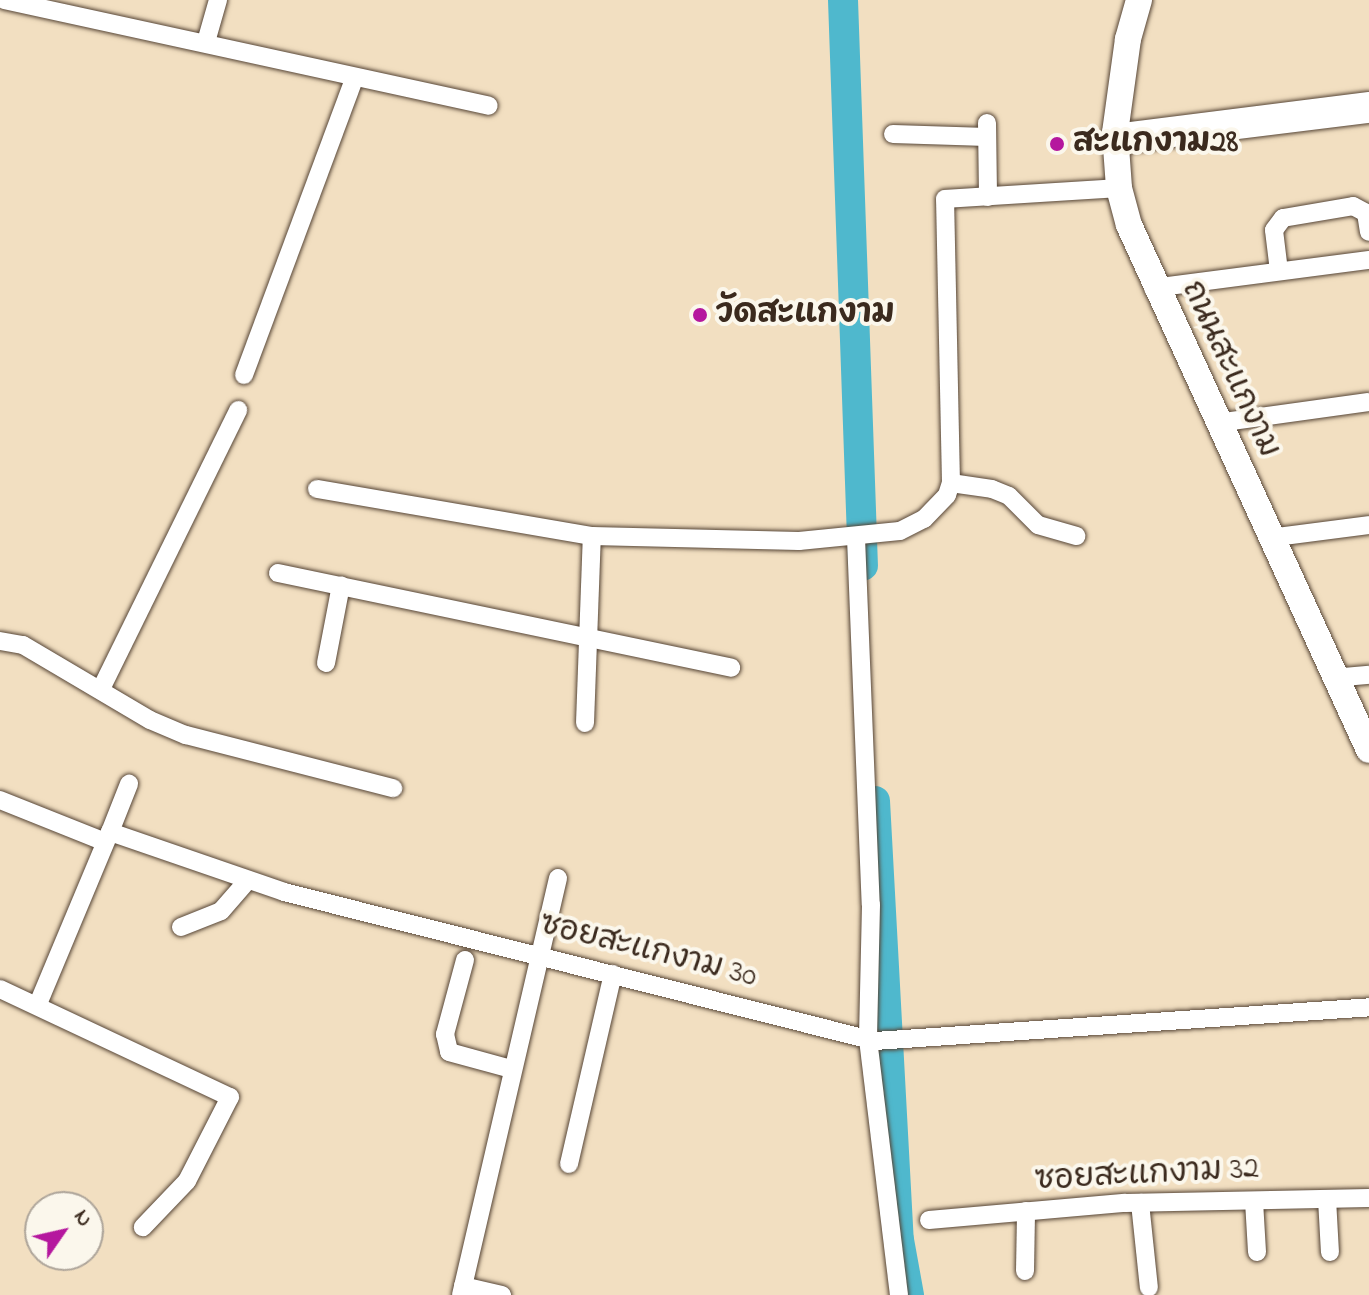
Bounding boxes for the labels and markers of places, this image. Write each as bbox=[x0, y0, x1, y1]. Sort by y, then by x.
place label: สะแกงาม28 bbox=[1073, 125, 1238, 163]
marker: สะแกงาม28 bbox=[1048, 135, 1066, 153]
place label: วัดสะแกงาม bbox=[716, 296, 895, 334]
marker: วัดสะแกงาม bbox=[691, 306, 709, 324]

